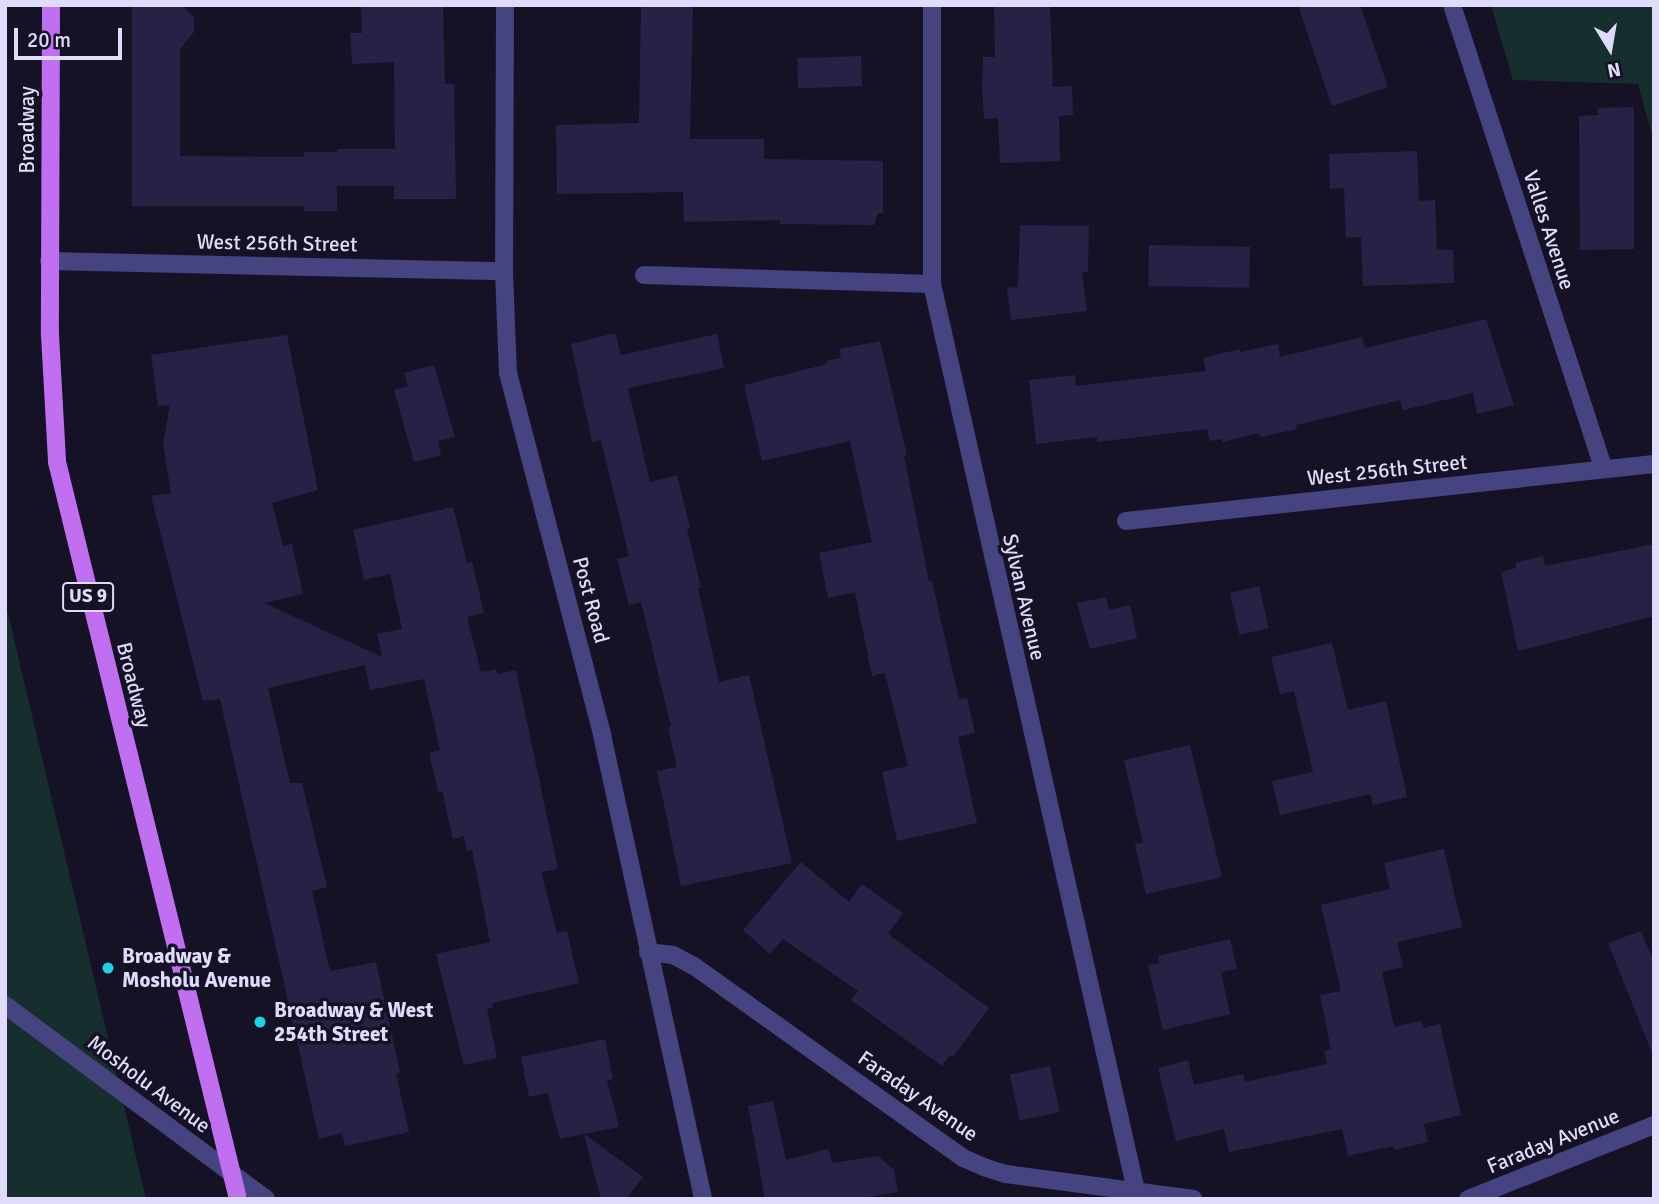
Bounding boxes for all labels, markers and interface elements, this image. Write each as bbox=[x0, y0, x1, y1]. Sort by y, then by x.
scale bar bbox=[18, 14, 126, 58]
north arrow bbox=[1575, 14, 1645, 84]
text: 20 m bbox=[27, 27, 71, 53]
text: N bbox=[1605, 57, 1623, 83]
street label: Broadway bbox=[14, 86, 40, 174]
street label: Valles Avenue bbox=[1518, 167, 1580, 293]
street label: West 256th Street bbox=[196, 229, 358, 257]
street label: West 256th Street bbox=[1306, 449, 1468, 491]
street label: Sylvan Avenue bbox=[997, 531, 1051, 663]
street label: Post Road bbox=[567, 554, 615, 646]
road number: US 9 bbox=[62, 582, 114, 612]
street label: Broadway bbox=[111, 640, 157, 730]
place label: Broadway & Mosholu Avenue bbox=[122, 943, 271, 993]
marker: Broadway & Mosholu Avenue bbox=[100, 960, 116, 976]
place label: Broadway & West 254th Street bbox=[274, 997, 433, 1047]
marker: Broadway & West 254th Street bbox=[252, 1014, 268, 1030]
street label: Mosholu Avenue bbox=[83, 1030, 215, 1138]
street label: Faraday Avenue bbox=[853, 1045, 983, 1147]
street label: Faraday Avenue bbox=[1483, 1103, 1623, 1179]

